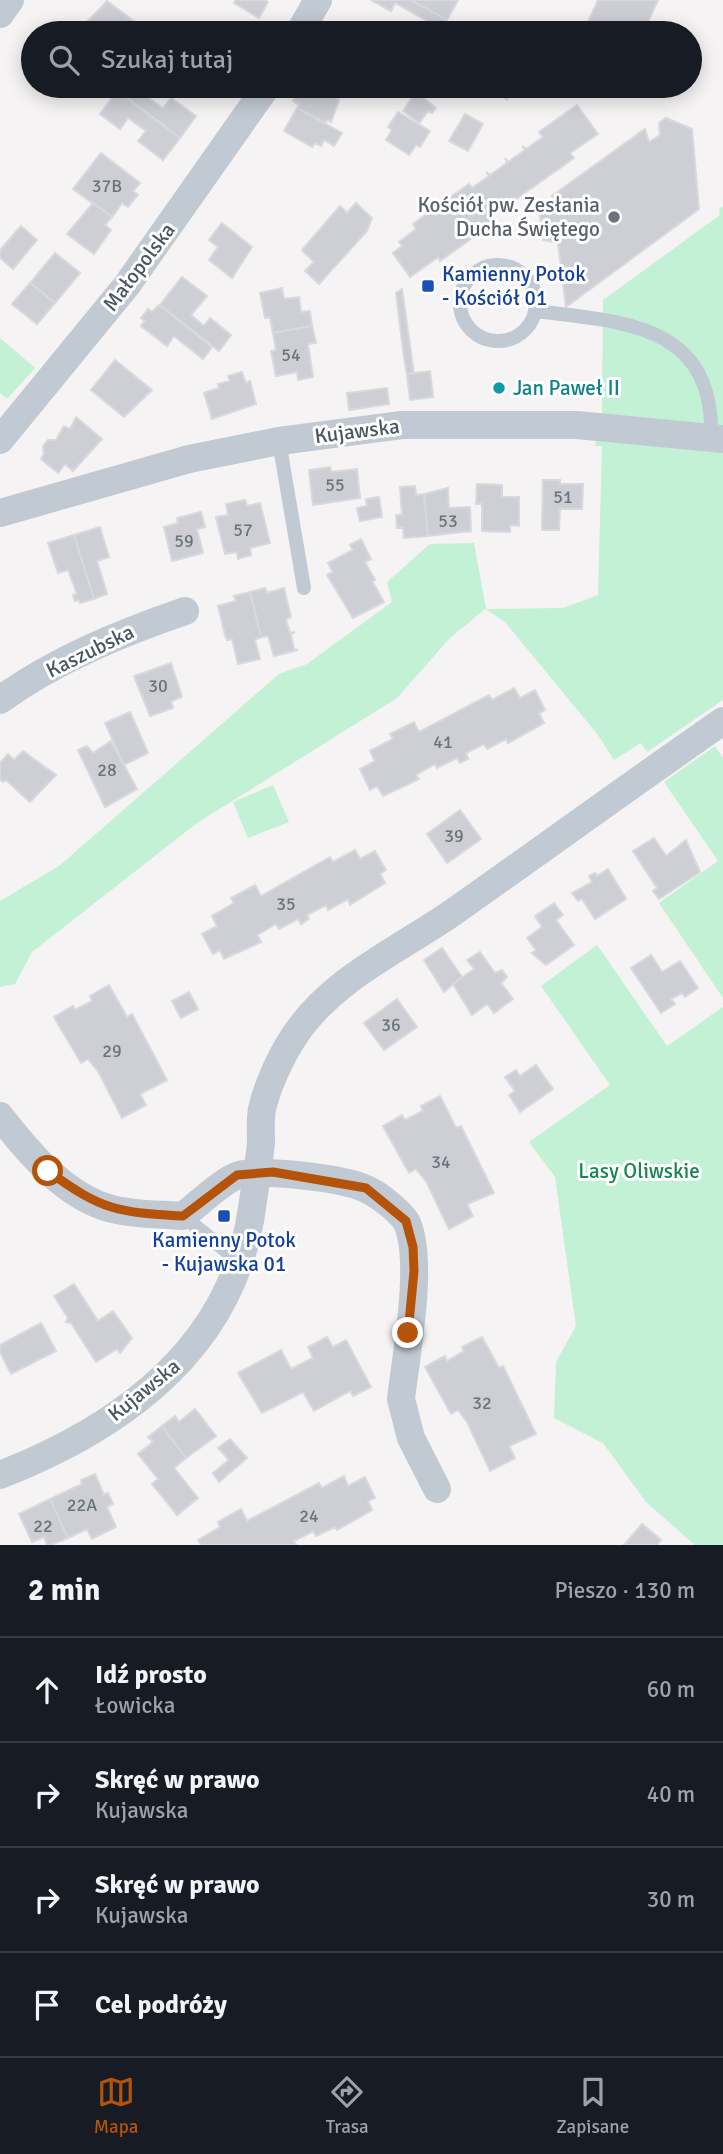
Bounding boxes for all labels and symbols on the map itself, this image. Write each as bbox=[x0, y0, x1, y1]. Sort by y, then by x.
house number: 37B bbox=[92, 175, 122, 197]
place label: Kościół pw. Zesłania Ducha Świętego bbox=[417, 192, 600, 242]
marker: Kościół pw. Zesłania Ducha Świętego bbox=[606, 209, 622, 225]
street label: Małopolska bbox=[97, 218, 181, 316]
place label: Kamienny Potok - Kościół 01 bbox=[442, 261, 586, 311]
marker: Kamienny Potok - Kościół 01 bbox=[420, 278, 436, 294]
house number: 54 bbox=[281, 344, 301, 366]
place label: Jan Paweł II bbox=[513, 375, 620, 401]
marker: Jan Paweł II bbox=[491, 380, 507, 396]
street label: Kujawska bbox=[313, 413, 401, 449]
house number: 55 bbox=[325, 474, 345, 496]
house number: 51 bbox=[553, 486, 573, 508]
house number: 53 bbox=[438, 510, 458, 532]
house number: 57 bbox=[233, 519, 253, 541]
house number: 59 bbox=[174, 530, 194, 552]
street label: Kaszubska bbox=[42, 619, 138, 683]
house number: 30 bbox=[148, 675, 168, 697]
house number: 41 bbox=[433, 731, 453, 753]
house number: 28 bbox=[97, 759, 117, 781]
house number: 39 bbox=[444, 825, 464, 847]
house number: 35 bbox=[276, 893, 296, 915]
house number: 36 bbox=[381, 1014, 401, 1036]
house number: 29 bbox=[102, 1040, 122, 1062]
house number: 34 bbox=[431, 1151, 451, 1173]
route start bbox=[32, 1155, 63, 1186]
park label: Lasy Oliwskie bbox=[578, 1158, 700, 1184]
marker: Kamienny Potok - Kujawska 01 bbox=[216, 1208, 232, 1224]
place label: Kamienny Potok - Kujawska 01 bbox=[152, 1227, 296, 1277]
route end bbox=[392, 1317, 423, 1348]
street label: Kujawska bbox=[103, 1353, 185, 1427]
house number: 32 bbox=[472, 1392, 492, 1414]
house number: 22A bbox=[67, 1494, 97, 1516]
house number: 24 bbox=[299, 1505, 319, 1527]
house number: 22 bbox=[33, 1515, 53, 1537]

